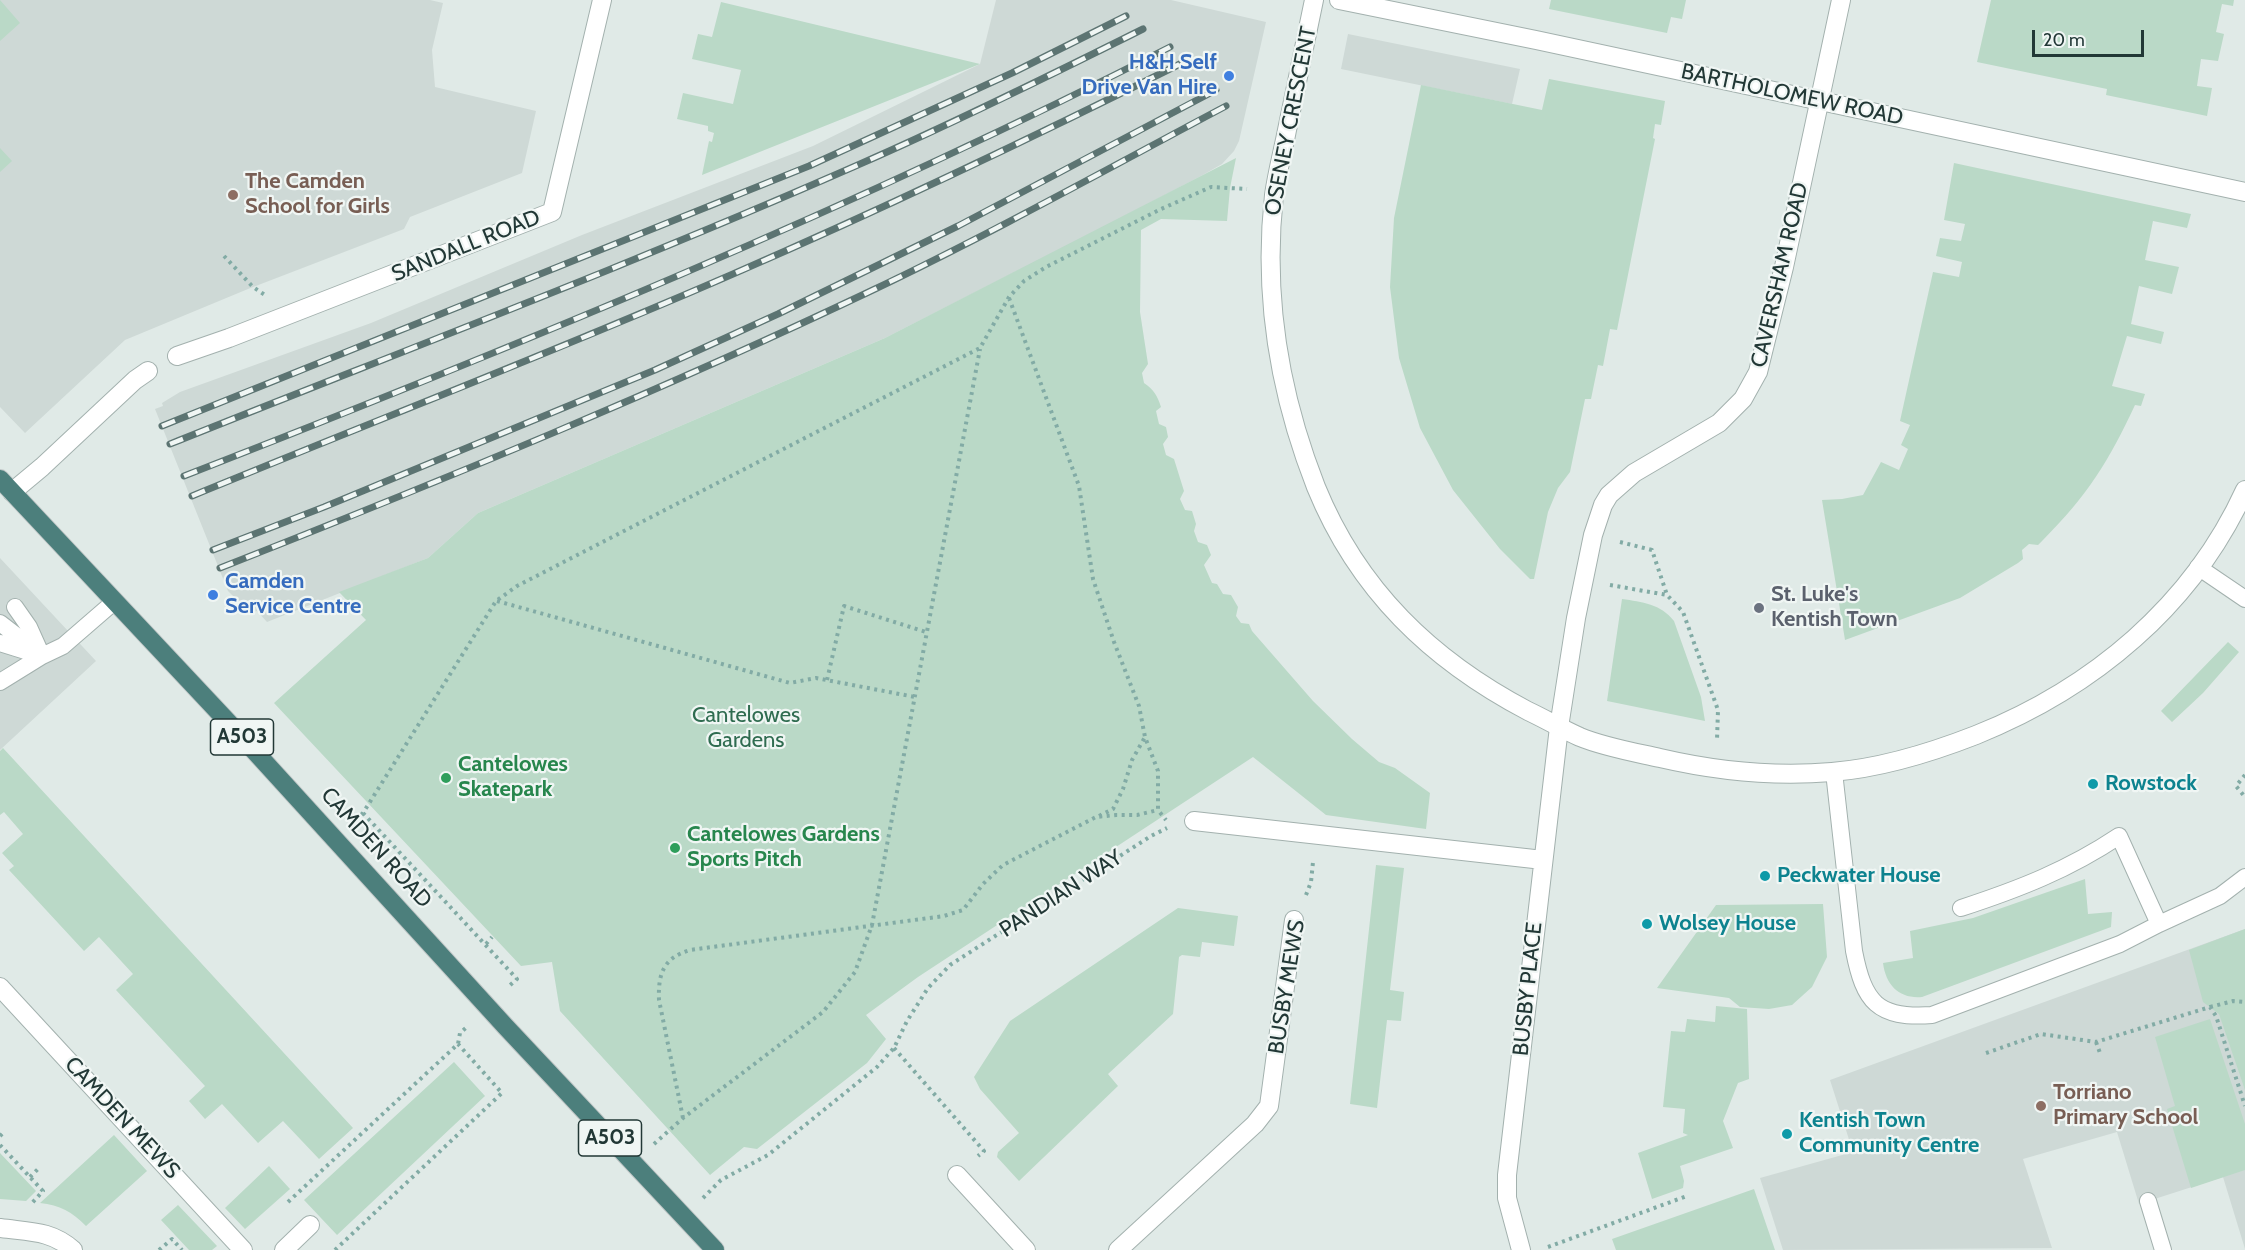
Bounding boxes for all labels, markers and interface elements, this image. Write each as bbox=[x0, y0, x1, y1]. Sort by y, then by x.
scale bar bbox=[2035, 18, 2148, 56]
street label: OSENEY CRESCENT bbox=[1260, 24, 1322, 218]
text: 20 m bbox=[2043, 29, 2085, 51]
place label: H&H Self Drive Van Hire bbox=[1081, 50, 1217, 101]
street label: BARTHOLOMEW ROAD bbox=[1679, 59, 1905, 131]
marker: H&H Self Drive Van Hire bbox=[1222, 69, 1236, 83]
place label: The Camden School for Girls bbox=[245, 169, 390, 220]
street label: CAVERSHAM ROAD bbox=[1746, 180, 1814, 370]
marker: The Camden School for Girls bbox=[226, 188, 240, 202]
street label: SANDALL ROAD bbox=[388, 204, 544, 288]
place label: Camden Service Centre bbox=[225, 569, 361, 620]
place label: St. Luke's Kentish Town bbox=[1771, 582, 1898, 634]
marker: Camden Service Centre bbox=[206, 588, 220, 602]
marker: St. Luke's Kentish Town bbox=[1752, 601, 1766, 615]
park label: Cantelowes Gardens bbox=[692, 703, 800, 754]
road number: A503 bbox=[210, 719, 274, 755]
place label: Cantelowes Skatepark bbox=[458, 752, 568, 804]
marker: Cantelowes Skatepark bbox=[439, 771, 453, 785]
place label: Rowstock bbox=[2105, 771, 2197, 797]
marker: Rowstock bbox=[2086, 777, 2100, 791]
street label: CAMDEN ROAD bbox=[315, 782, 437, 914]
place label: Cantelowes Gardens Sports Pitch bbox=[687, 822, 880, 873]
marker: Cantelowes Gardens Sports Pitch bbox=[668, 841, 682, 855]
street label: PANDIAN WAY bbox=[995, 845, 1127, 943]
place label: Peckwater House bbox=[1777, 863, 1941, 889]
marker: Peckwater House bbox=[1758, 869, 1772, 883]
place label: Wolsey House bbox=[1659, 911, 1796, 937]
marker: Wolsey House bbox=[1640, 917, 1654, 931]
street label: BUSBY MEWS bbox=[1263, 918, 1311, 1056]
street label: BUSBY PLACE bbox=[1508, 921, 1548, 1057]
street label: CAMDEN MEWS bbox=[59, 1052, 185, 1184]
place label: Torriano Primary School bbox=[2053, 1080, 2198, 1132]
marker: Torriano Primary School bbox=[2034, 1099, 2048, 1113]
place label: Kentish Town Community Centre bbox=[1799, 1108, 1979, 1160]
road number: A503 bbox=[578, 1120, 642, 1156]
marker: Kentish Town Community Centre bbox=[1780, 1127, 1794, 1141]

